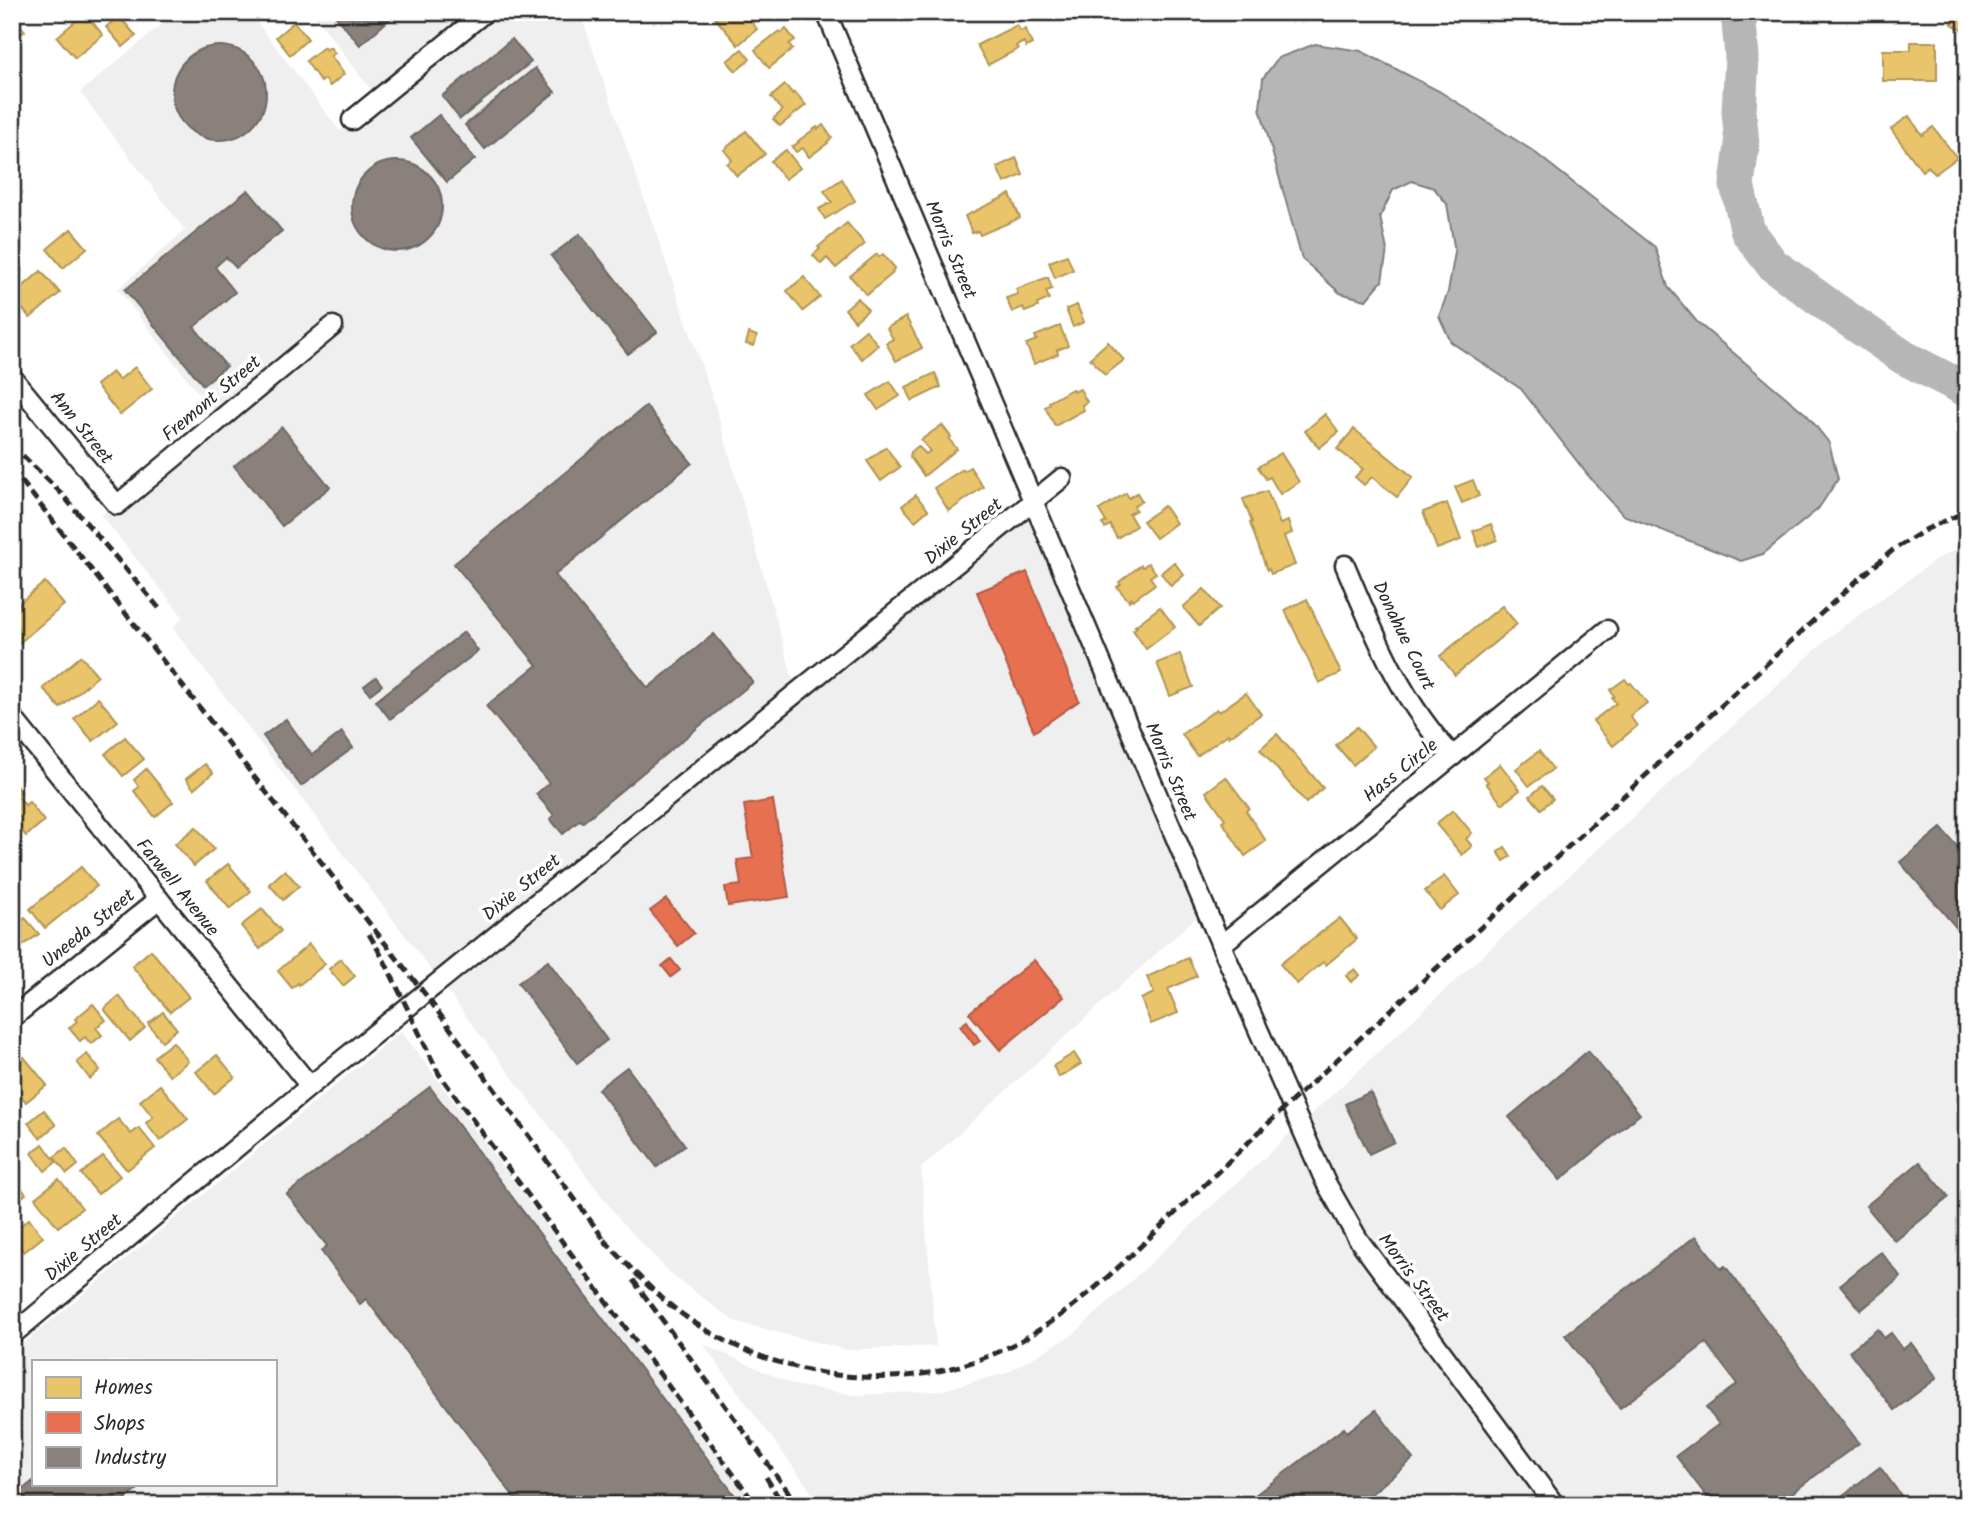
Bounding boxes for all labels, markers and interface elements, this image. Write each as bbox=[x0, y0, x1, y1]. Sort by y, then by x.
street label: Morris Street bbox=[916, 196, 984, 305]
street label: Fremont Street bbox=[156, 348, 269, 450]
street label: Ann Street bbox=[42, 385, 121, 472]
street label: Dixie Street bbox=[918, 490, 1010, 573]
street label: Donahue Court bbox=[1364, 576, 1443, 696]
street label: Morris Street bbox=[1136, 718, 1204, 827]
street label: Hass Circle bbox=[1357, 731, 1445, 811]
street label: Farwell Avenue bbox=[128, 832, 226, 944]
street label: Dixie Street bbox=[476, 846, 568, 929]
street label: Uneeda Street bbox=[36, 881, 143, 976]
street label: Dixie Street bbox=[38, 1206, 130, 1290]
street label: Morris Street bbox=[1370, 1227, 1457, 1329]
legend bbox=[32, 1360, 276, 1486]
text: Homes bbox=[94, 1372, 153, 1405]
text: Shops bbox=[94, 1408, 145, 1441]
text: Industry bbox=[94, 1442, 166, 1475]

